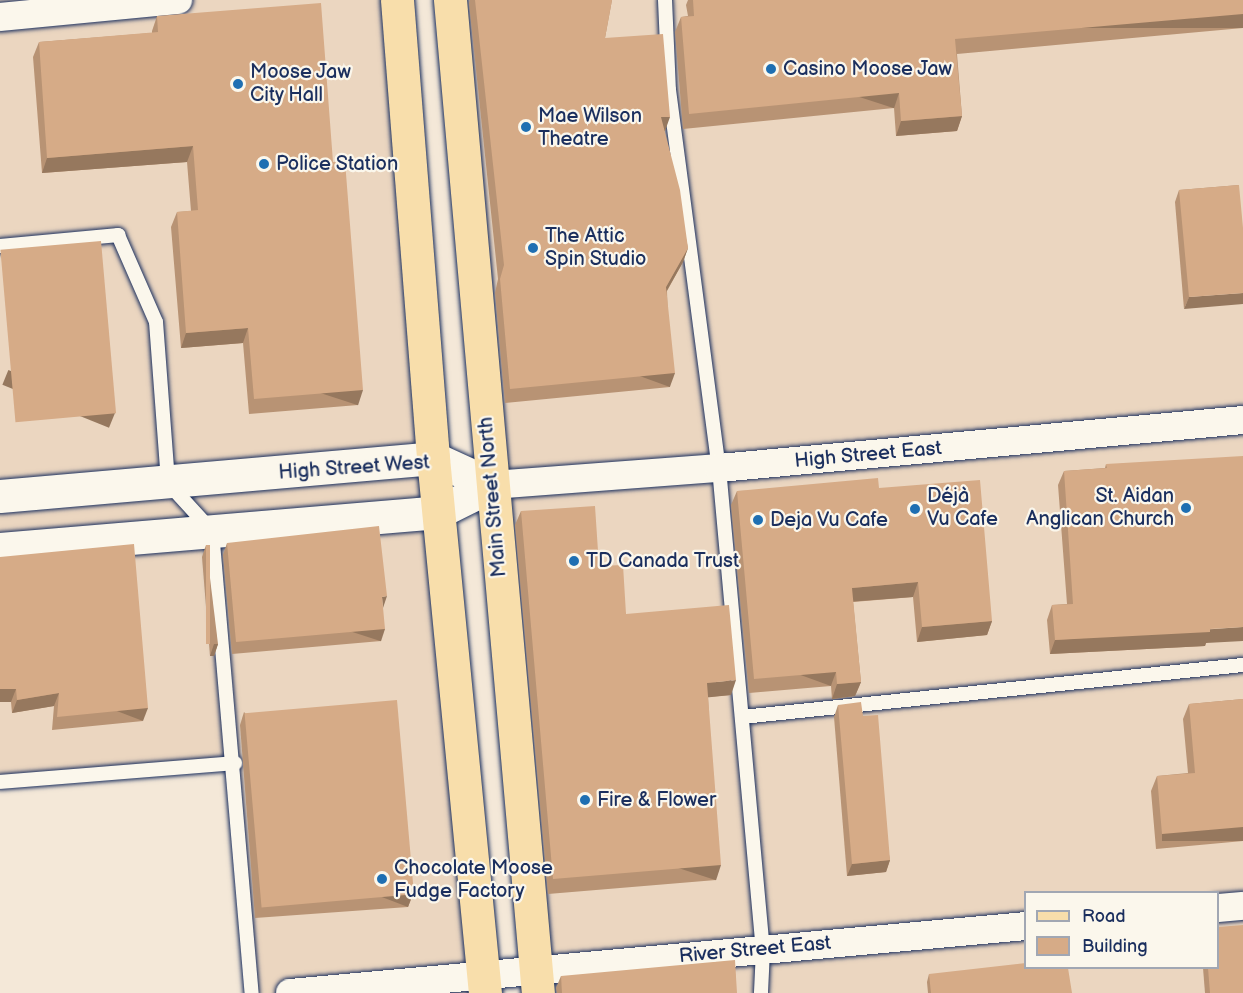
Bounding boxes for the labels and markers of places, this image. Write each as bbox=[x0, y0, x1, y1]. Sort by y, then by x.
place label: Casino Moose Jaw bbox=[783, 57, 953, 81]
place label: Moose Jaw City Hall bbox=[250, 60, 352, 107]
marker: Casino Moose Jaw bbox=[764, 62, 778, 76]
marker: Moose Jaw City Hall bbox=[231, 77, 245, 91]
place label: Mae Wilson Theatre bbox=[538, 104, 643, 151]
marker: Mae Wilson Theatre bbox=[519, 120, 533, 134]
place label: Police Station bbox=[276, 152, 399, 176]
marker: Police Station bbox=[257, 157, 271, 171]
place label: The Attic Spin Studio bbox=[545, 225, 647, 272]
marker: The Attic Spin Studio bbox=[526, 241, 540, 255]
place label: St. Aidan Anglican Church bbox=[1026, 484, 1174, 531]
place label: Déjà Vu Cafe bbox=[927, 485, 998, 532]
marker: St. Aidan Anglican Church bbox=[1179, 501, 1193, 515]
marker: Déjà Vu Cafe bbox=[908, 502, 922, 516]
place label: Deja Vu Cafe bbox=[770, 508, 888, 532]
marker: Deja Vu Cafe bbox=[751, 513, 765, 527]
place label: TD Canada Trust bbox=[586, 549, 740, 573]
marker: TD Canada Trust bbox=[567, 554, 581, 568]
place label: Fire & Flower bbox=[597, 788, 716, 812]
marker: Fire & Flower bbox=[578, 793, 592, 807]
place label: Chocolate Moose Fudge Factory bbox=[394, 856, 553, 903]
marker: Chocolate Moose Fudge Factory bbox=[375, 872, 389, 886]

